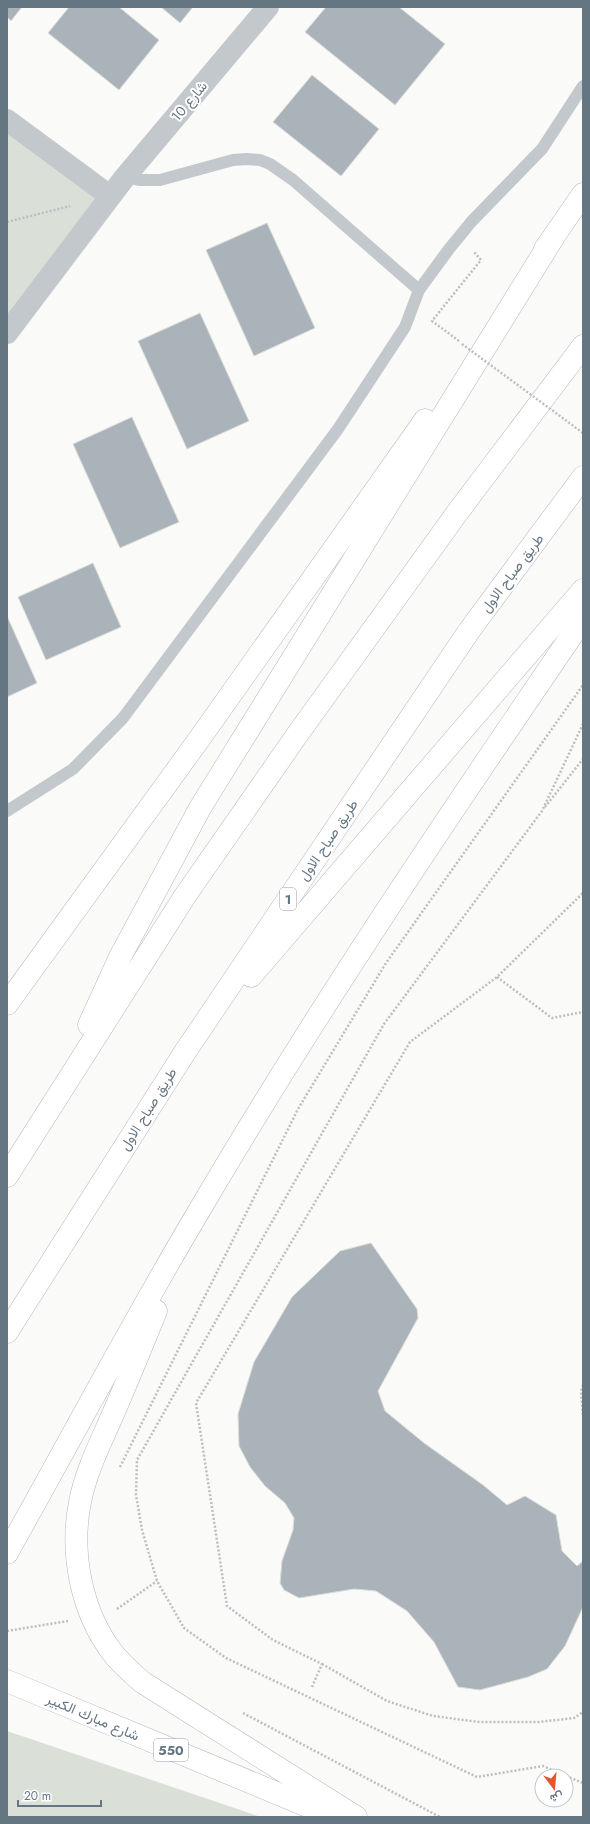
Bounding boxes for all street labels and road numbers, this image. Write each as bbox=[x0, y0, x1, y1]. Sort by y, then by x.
street label: شارع 10 bbox=[166, 77, 213, 126]
street label: طريق صباح الاول bbox=[476, 529, 549, 617]
street label: طريق صباح الاول bbox=[293, 795, 363, 885]
road number: 1 bbox=[280, 888, 296, 910]
street label: طريق صباح الاول bbox=[115, 1064, 182, 1155]
street label: شارع مبارك الكبير bbox=[42, 1688, 142, 1746]
road number: 550 bbox=[154, 1739, 188, 1761]

